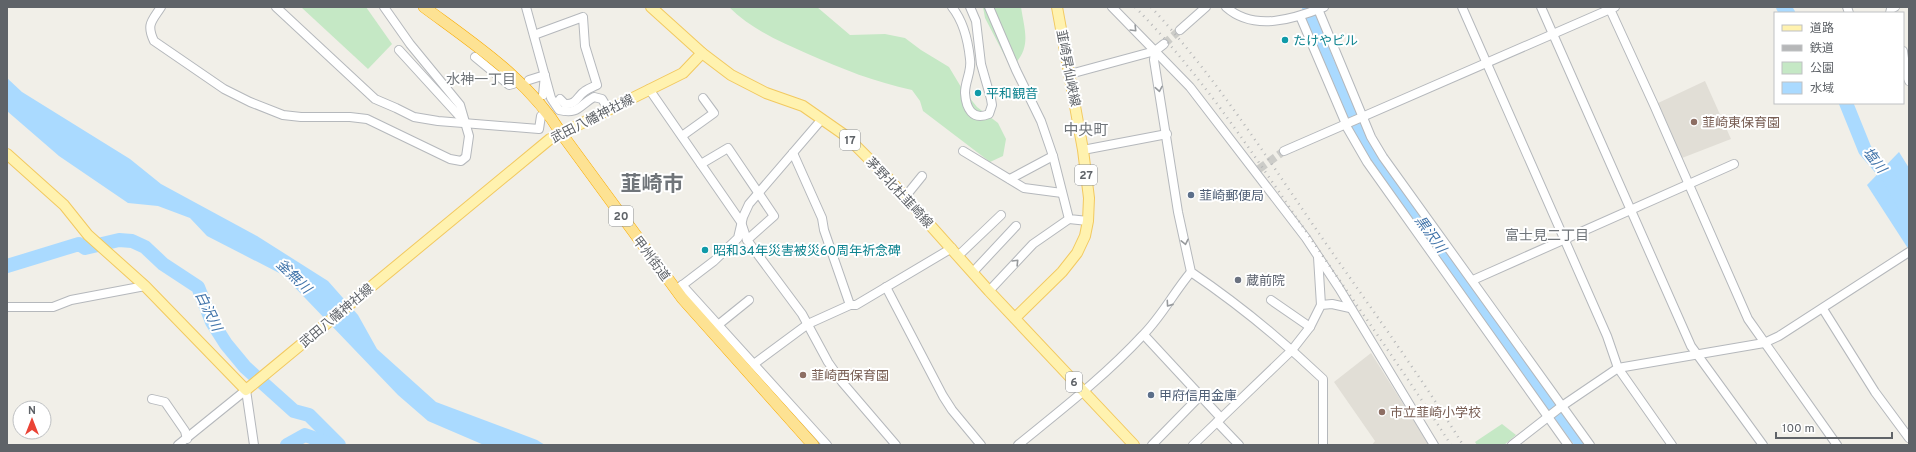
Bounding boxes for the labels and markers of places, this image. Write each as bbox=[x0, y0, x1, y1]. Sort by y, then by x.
place label: たけやビル bbox=[1293, 34, 1358, 50]
marker: たけやビル bbox=[1280, 35, 1290, 45]
place label: 平和観音 bbox=[986, 87, 1038, 103]
marker: 平和観音 bbox=[973, 88, 983, 98]
place label: 韮崎東保育園 bbox=[1702, 116, 1780, 132]
marker: 韮崎東保育園 bbox=[1689, 117, 1699, 127]
place label: 韮崎郵便局 bbox=[1199, 189, 1264, 205]
marker: 韮崎郵便局 bbox=[1186, 190, 1196, 200]
place label: 昭和34年災害被災60周年祈念碑 bbox=[713, 244, 901, 260]
marker: 昭和34年災害被災60周年祈念碑 bbox=[700, 245, 710, 255]
place label: 蔵前院 bbox=[1246, 273, 1285, 290]
marker: 蔵前院 bbox=[1233, 275, 1243, 285]
place label: 韮崎西保育園 bbox=[811, 369, 889, 385]
marker: 韮崎西保育園 bbox=[798, 370, 808, 380]
place label: 甲府信用金庫 bbox=[1159, 389, 1237, 405]
marker: 甲府信用金庫 bbox=[1146, 390, 1156, 400]
place label: 市立韮崎小学校 bbox=[1390, 405, 1481, 422]
marker: 市立韮崎小学校 bbox=[1377, 407, 1387, 417]

